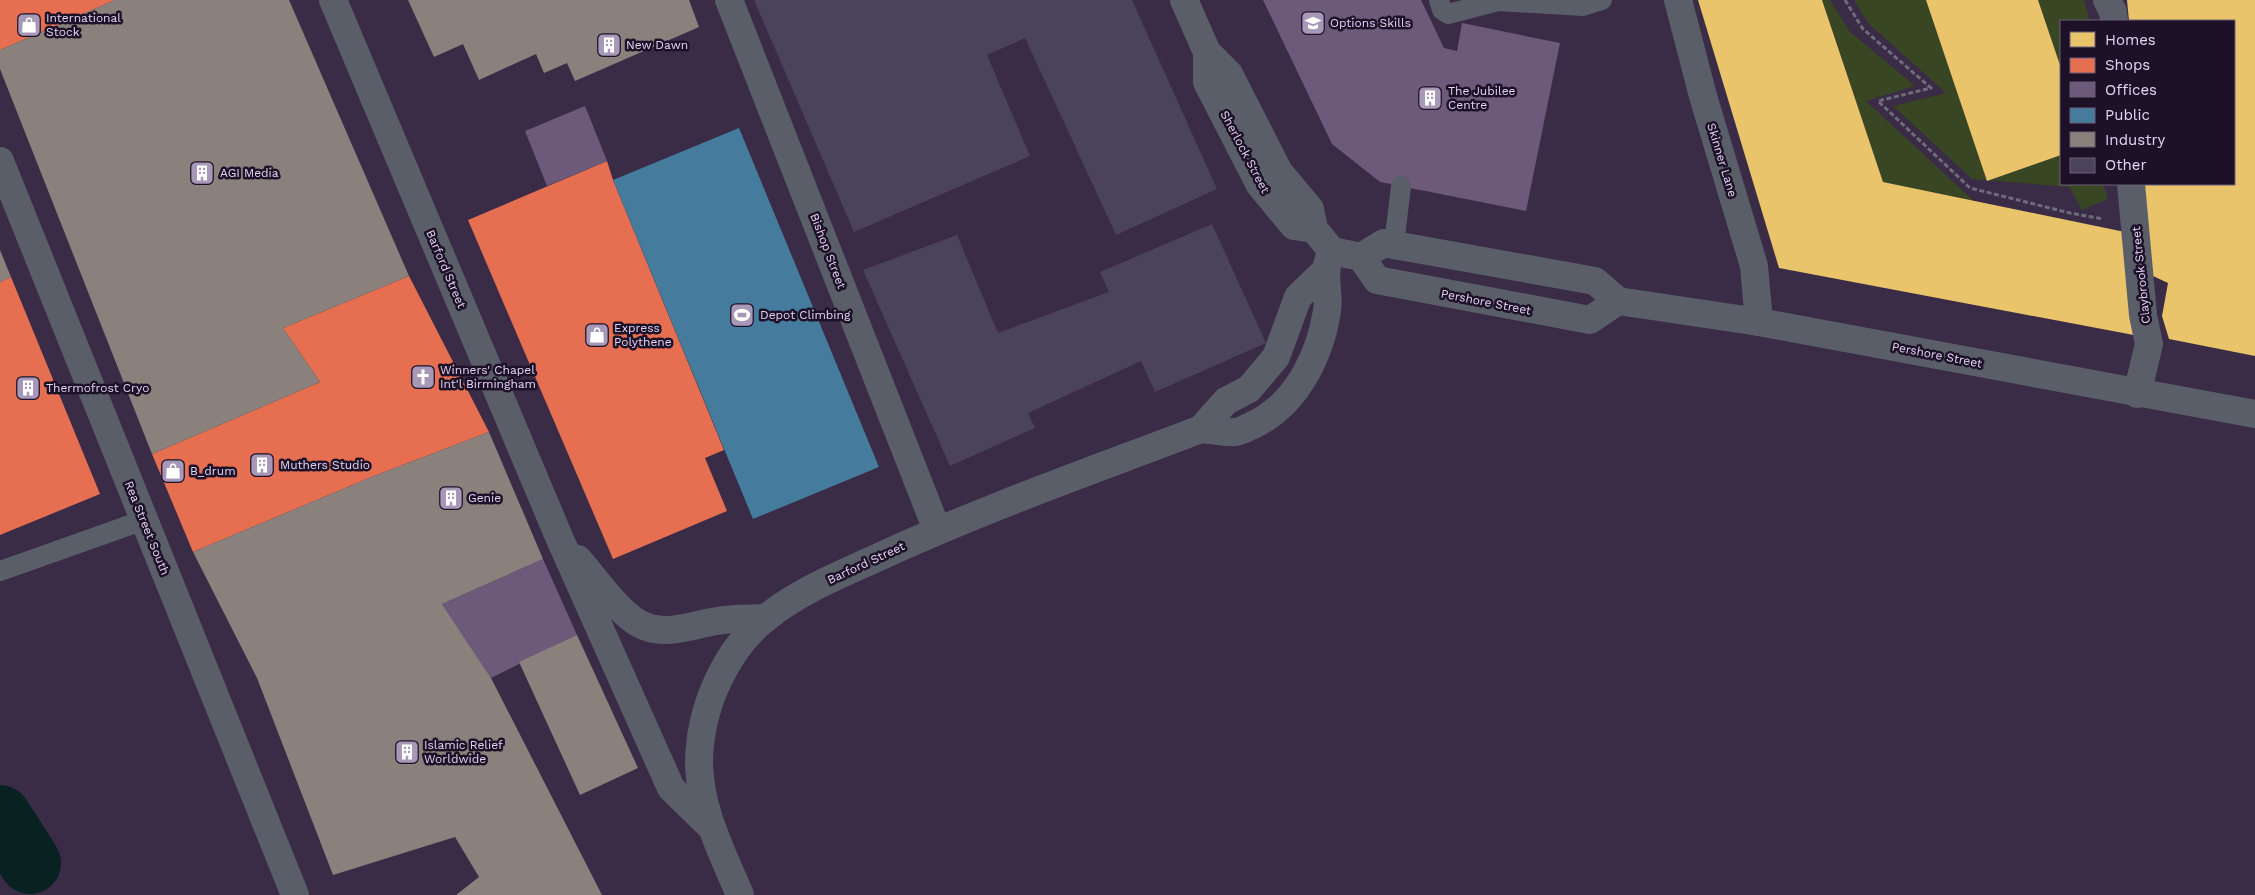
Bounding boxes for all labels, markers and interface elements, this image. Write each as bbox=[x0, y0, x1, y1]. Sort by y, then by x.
school or university icon: Options Skills bbox=[1300, 10, 1326, 36]
place label: International Stock bbox=[46, 11, 121, 39]
shop icon: International Stock bbox=[16, 12, 42, 38]
place label: Options Skills bbox=[1330, 16, 1411, 30]
legend bbox=[2060, 20, 2235, 185]
text: Homes bbox=[2105, 31, 2156, 49]
building icon: New Dawn bbox=[596, 32, 622, 58]
place label: New Dawn bbox=[626, 38, 688, 52]
text: Shops bbox=[2105, 56, 2150, 74]
text: Offices bbox=[2105, 81, 2157, 99]
place label: The Jubilee Centre bbox=[1448, 84, 1516, 112]
building icon: The Jubilee Centre bbox=[1417, 85, 1443, 111]
text: Public bbox=[2105, 106, 2150, 124]
street label: Sherlock Street bbox=[1217, 108, 1273, 196]
street label: Skinner Lane bbox=[1704, 121, 1740, 199]
text: Industry bbox=[2105, 131, 2166, 149]
text: Other bbox=[2105, 156, 2147, 174]
building icon: AGI Media bbox=[189, 160, 215, 186]
place label: AGI Media bbox=[220, 166, 279, 180]
street label: Bishop Street bbox=[807, 211, 849, 291]
street label: Claybrook Street bbox=[2129, 226, 2153, 324]
street label: Barford Street bbox=[423, 228, 469, 310]
street label: Pershore Street bbox=[1440, 286, 1532, 318]
sports icon: Depot Climbing bbox=[729, 302, 755, 328]
place label: Depot Climbing bbox=[760, 308, 851, 322]
place label: Express Polythene bbox=[614, 321, 672, 349]
shop icon: Express Polythene bbox=[584, 322, 610, 348]
street label: Pershore Street bbox=[1891, 339, 1983, 371]
place label: Winners' Chapel Int'l Birmingham bbox=[440, 363, 536, 391]
church icon: Winners' Chapel Int'l Birmingham bbox=[410, 364, 436, 390]
building icon: Thermofrost Cryo bbox=[15, 375, 41, 401]
place label: Thermofrost Cryo bbox=[46, 381, 149, 395]
building icon: Muthers Studio bbox=[249, 452, 275, 478]
shop icon: B_drum bbox=[160, 458, 186, 484]
place label: Muthers Studio bbox=[280, 458, 370, 472]
place label: B_drum bbox=[190, 464, 236, 478]
street label: Rea Street South bbox=[122, 479, 172, 577]
building icon: Genie bbox=[438, 485, 464, 511]
place label: Genie bbox=[468, 491, 501, 505]
street label: Barford Street bbox=[825, 539, 907, 587]
place label: Islamic Relief Worldwide bbox=[424, 738, 503, 766]
building icon: Islamic Relief Worldwide bbox=[394, 739, 420, 765]

